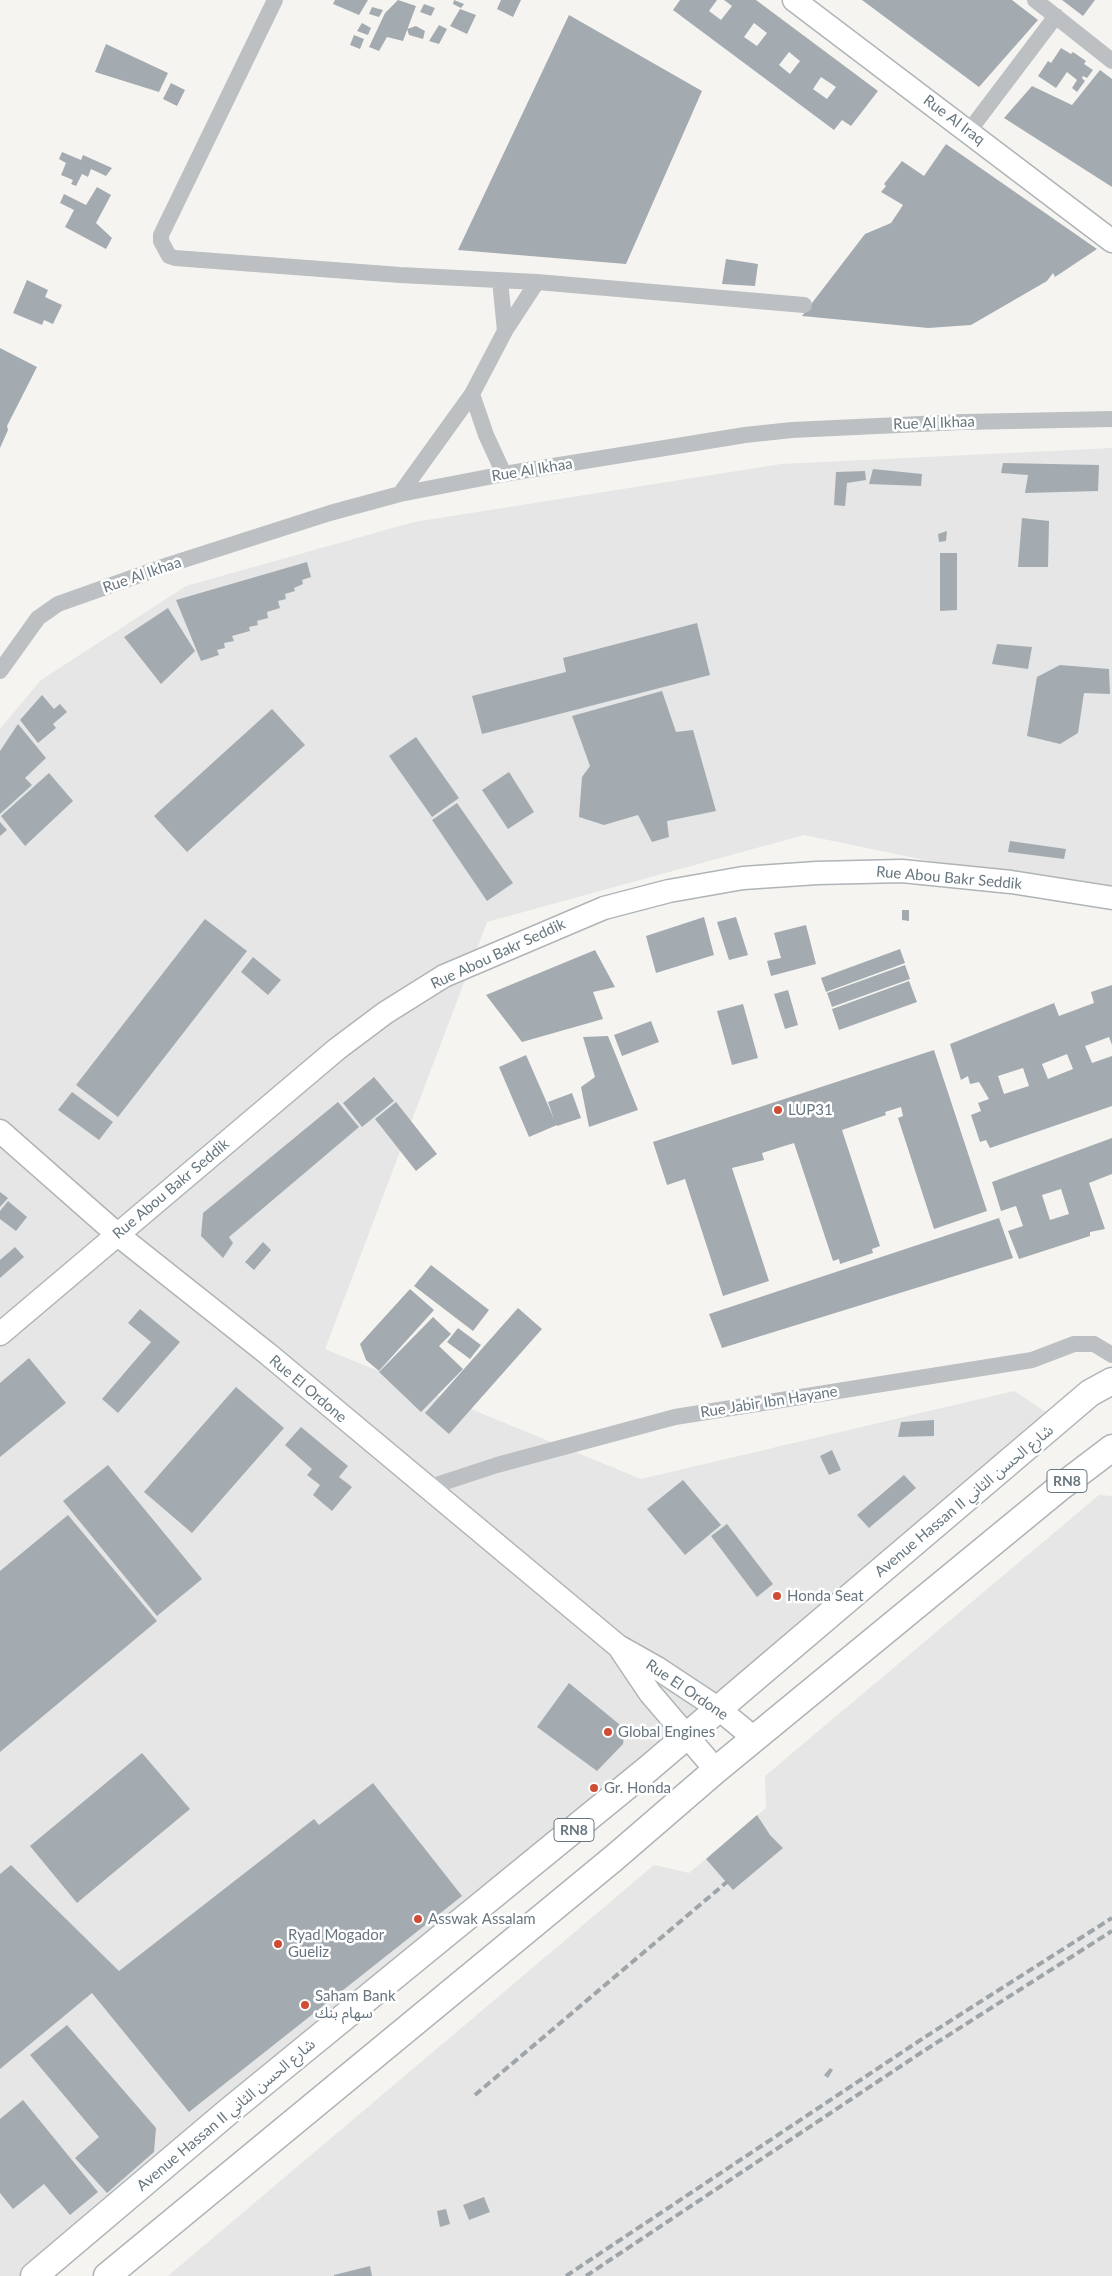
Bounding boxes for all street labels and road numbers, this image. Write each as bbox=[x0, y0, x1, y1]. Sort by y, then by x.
street label: Rue Al Iraq bbox=[920, 91, 988, 149]
street label: Rue Al Ikhaa bbox=[893, 413, 975, 433]
street label: Rue Al Ikhaa bbox=[490, 455, 574, 485]
street label: Rue Al Ikhaa bbox=[100, 553, 184, 597]
street label: Rue Abou Bakr Seddik bbox=[875, 863, 1023, 893]
street label: Rue Abou Bakr Seddik bbox=[428, 915, 568, 993]
street label: Rue Abou Bakr Seddik bbox=[109, 1135, 233, 1243]
street label: Rue El Ordone bbox=[266, 1351, 350, 1427]
street label: Rue Jabir Ibn Hayane bbox=[699, 1382, 839, 1422]
street label: Avenue Hassan II شارع الحسن الثاني bbox=[871, 1421, 1057, 1581]
road number: RN8 bbox=[1047, 1470, 1087, 1492]
street label: Rue El Ordone bbox=[642, 1656, 732, 1724]
road number: RN8 bbox=[554, 1818, 594, 1842]
street label: Avenue Hassan II شارع الحسن الثاني bbox=[133, 2035, 319, 2195]

